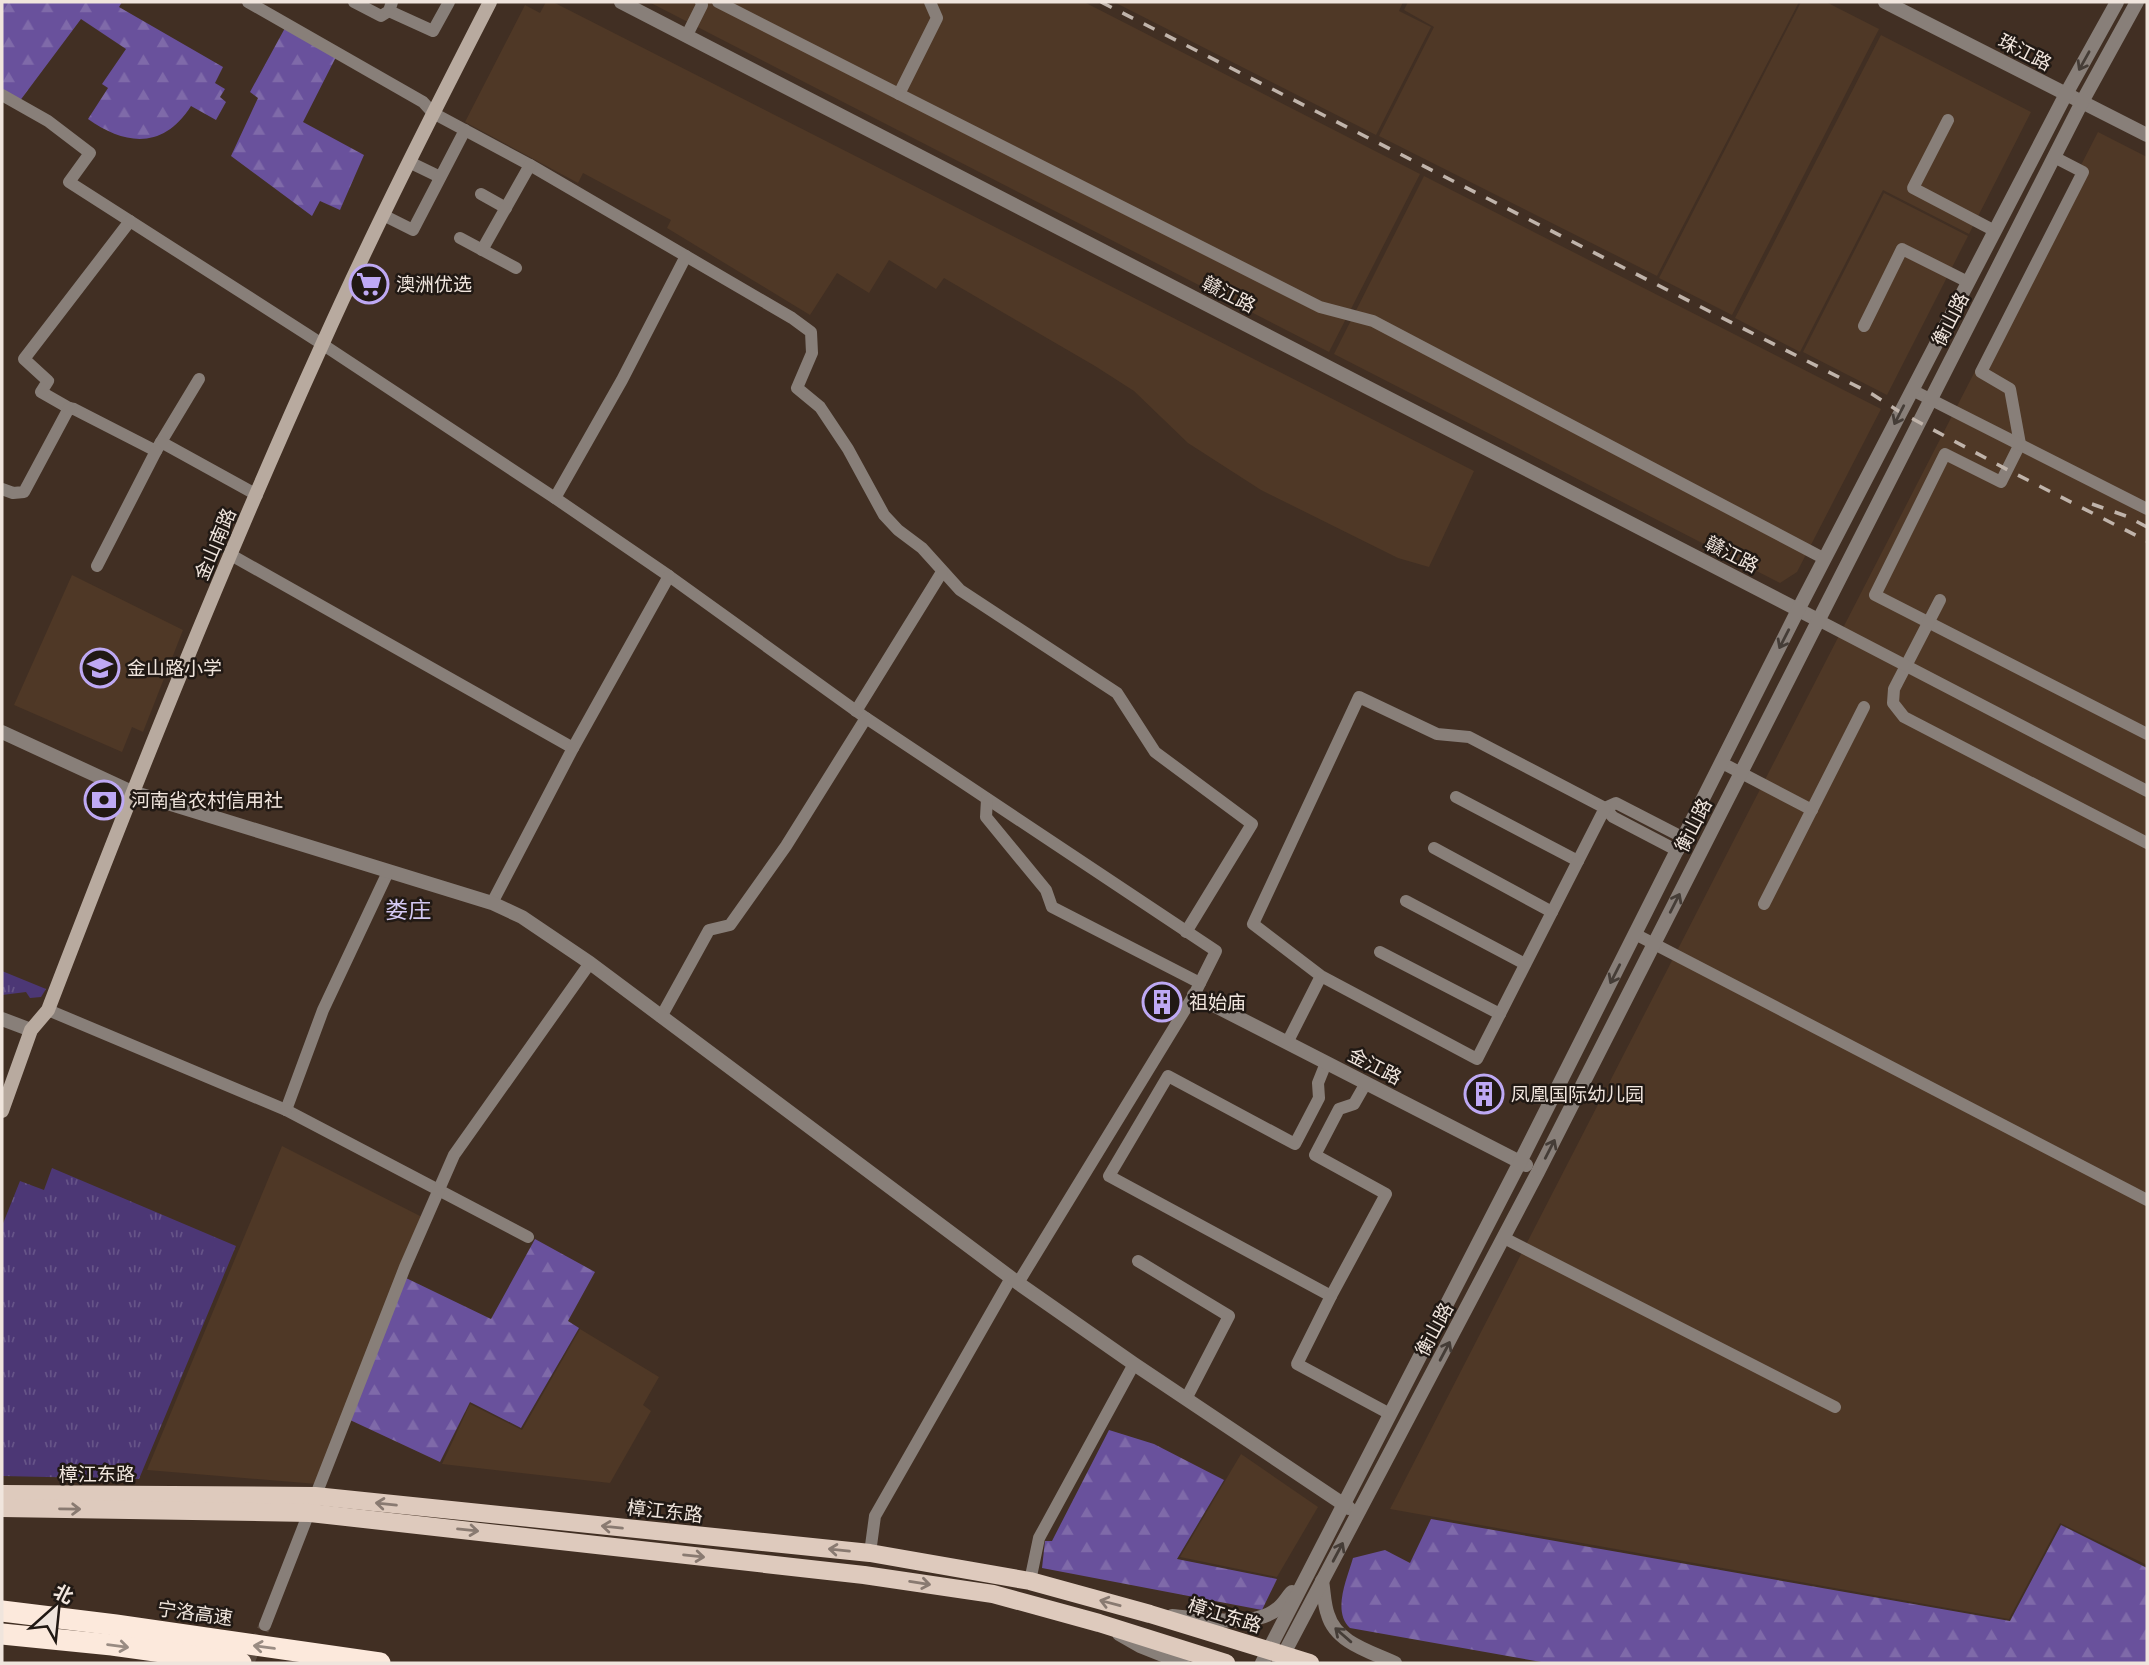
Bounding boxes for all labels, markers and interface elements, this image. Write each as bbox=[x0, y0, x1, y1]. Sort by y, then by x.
street label: 珠江路 bbox=[1995, 28, 2056, 75]
one-way arrow bbox=[2077, 51, 2091, 71]
supermarket icon: 澳洲优选 bbox=[348, 263, 390, 305]
street label: 赣江路 bbox=[1199, 270, 1260, 317]
place label: 澳洲优选 bbox=[396, 272, 472, 295]
street label: 衡山路 bbox=[1926, 288, 1973, 349]
one-way arrow bbox=[1891, 404, 1905, 425]
street label: 金山南路 bbox=[189, 504, 240, 583]
street label: 赣江路 bbox=[1702, 530, 1763, 577]
one-way arrow bbox=[1776, 628, 1790, 649]
school or university icon: 金山路小学 bbox=[79, 647, 121, 689]
place label: 金山路小学 bbox=[127, 656, 222, 679]
bank icon: 河南省农村信用社 bbox=[83, 779, 125, 821]
place label: 河南省农村信用社 bbox=[131, 788, 283, 811]
street label: 衡山路 bbox=[1669, 794, 1716, 855]
one-way arrow bbox=[1669, 893, 1683, 914]
district label: 娄庄 bbox=[385, 895, 431, 923]
one-way arrow bbox=[1608, 963, 1622, 983]
building icon: 祖始庙 bbox=[1141, 981, 1183, 1023]
place label: 祖始庙 bbox=[1189, 990, 1246, 1013]
street label: 金江路 bbox=[1345, 1042, 1406, 1089]
building icon: 凤凰国际幼儿园 bbox=[1463, 1073, 1505, 1115]
place label: 凤凰国际幼儿园 bbox=[1511, 1082, 1644, 1105]
one-way arrow bbox=[1543, 1139, 1557, 1160]
street label: 衡山路 bbox=[1410, 1298, 1457, 1359]
one-way arrow bbox=[1438, 1341, 1452, 1362]
street label: 樟江东路 bbox=[59, 1462, 135, 1485]
street label: 樟江东路 bbox=[626, 1495, 704, 1526]
one-way arrow bbox=[375, 1497, 398, 1510]
one-way arrow bbox=[58, 1502, 81, 1516]
one-way arrow bbox=[601, 1520, 624, 1533]
one-way arrow bbox=[456, 1524, 479, 1537]
one-way arrow bbox=[1332, 1542, 1345, 1563]
one-way arrow bbox=[828, 1543, 850, 1556]
one-way arrow bbox=[682, 1549, 705, 1562]
north arrow bbox=[21, 1574, 91, 1644]
one-way arrow bbox=[908, 1577, 931, 1590]
text: 北 bbox=[50, 1579, 78, 1608]
street label: 樟江东路 bbox=[1185, 1592, 1265, 1637]
one-way arrow bbox=[1099, 1595, 1121, 1608]
street label: 宁洛高速 bbox=[156, 1596, 234, 1629]
one-way arrow bbox=[1334, 1627, 1352, 1643]
one-way arrow bbox=[107, 1640, 129, 1653]
one-way arrow bbox=[254, 1640, 276, 1653]

